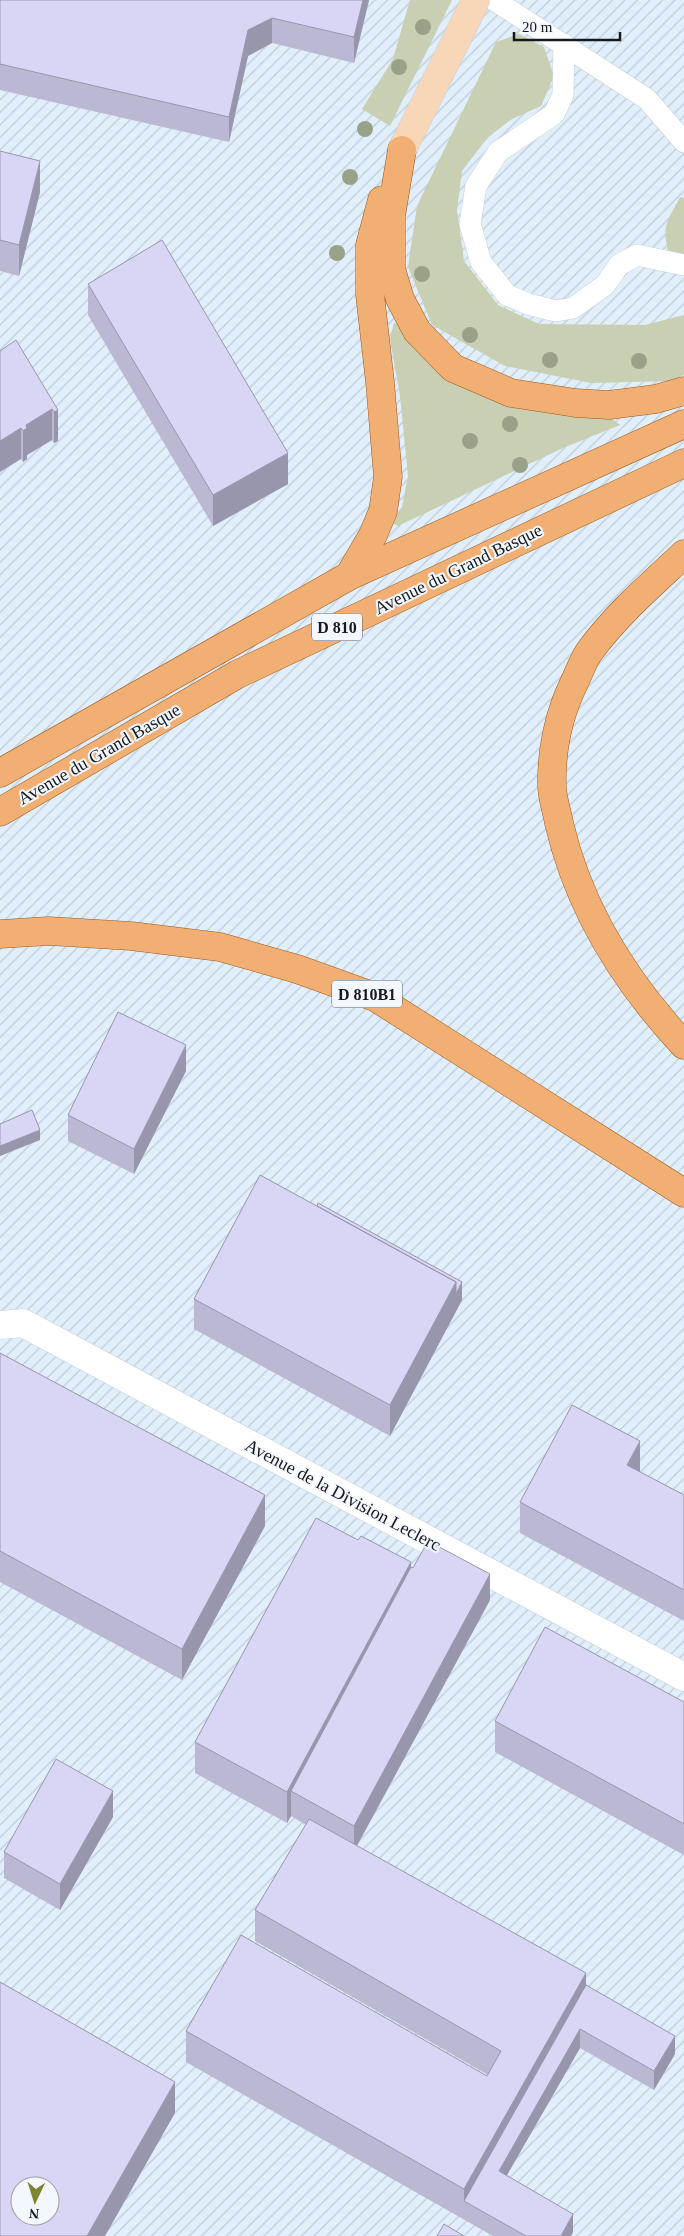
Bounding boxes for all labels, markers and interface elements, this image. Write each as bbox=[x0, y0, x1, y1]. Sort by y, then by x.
scale bar bbox=[514, 10, 620, 42]
text: 20 m bbox=[522, 19, 553, 35]
street label: Avenue du Grand Basque bbox=[371, 520, 545, 618]
road number: D 810 bbox=[312, 614, 362, 640]
street label: Avenue du Grand Basque bbox=[14, 699, 184, 809]
road number: D 810B1 bbox=[332, 981, 402, 1008]
street label: Avenue de la Division Leclerc bbox=[242, 1435, 444, 1555]
north arrow bbox=[10, 2176, 60, 2226]
text: N bbox=[29, 2206, 40, 2221]

